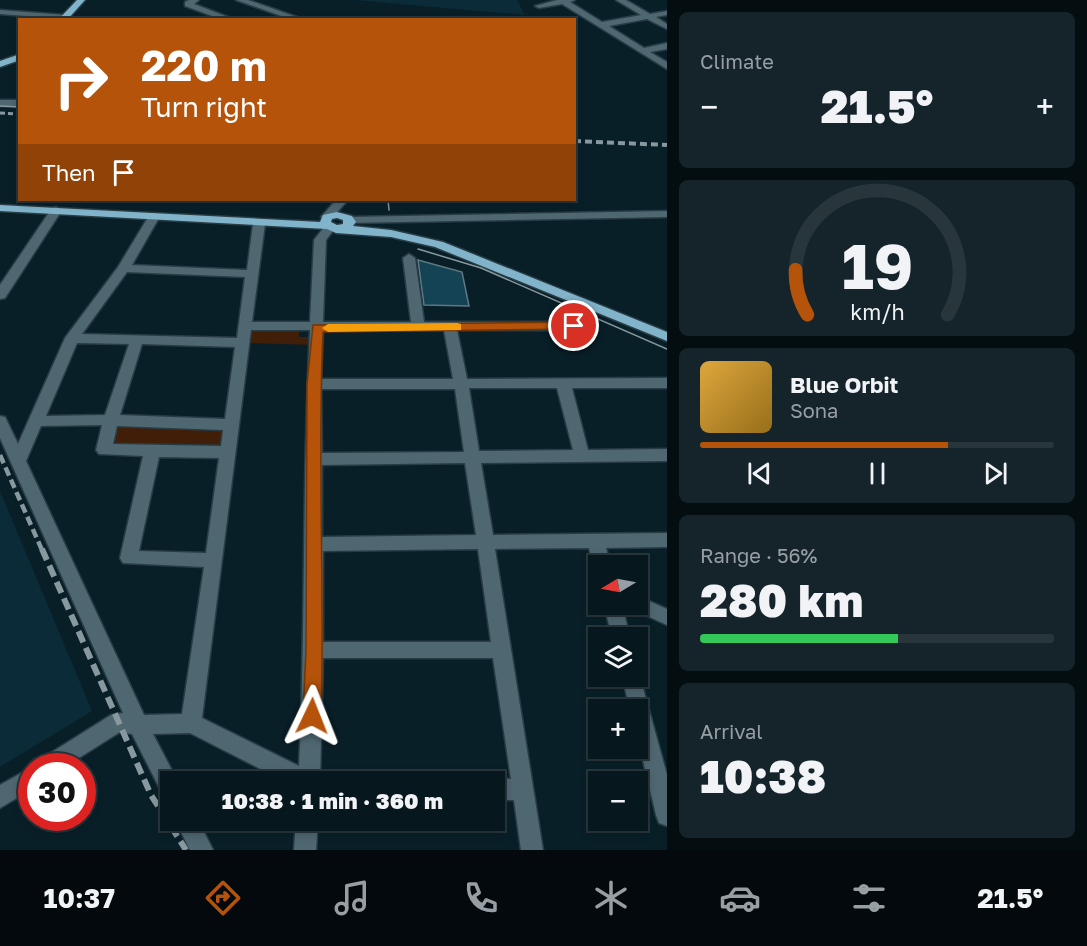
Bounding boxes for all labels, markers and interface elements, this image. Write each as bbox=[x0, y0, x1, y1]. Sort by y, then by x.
text: 220 m bbox=[141, 40, 267, 90]
icon: right bbox=[42, 42, 120, 120]
text: Climate bbox=[700, 49, 774, 73]
text: 21.5° bbox=[821, 79, 933, 133]
text: − bbox=[700, 87, 718, 126]
text: + bbox=[1036, 87, 1054, 126]
text: Turn right bbox=[141, 91, 267, 123]
icon: arrive bbox=[107, 156, 140, 189]
text: Then bbox=[42, 159, 95, 186]
text: 19 bbox=[841, 228, 913, 303]
text: km/h bbox=[850, 299, 904, 325]
pin bbox=[548, 300, 599, 351]
icon: arrive bbox=[557, 309, 590, 342]
text: Blue Orbit bbox=[790, 371, 898, 398]
text: Sona bbox=[790, 398, 838, 422]
icon: previous bbox=[743, 457, 776, 490]
icon: pause bbox=[861, 457, 894, 490]
icon: next bbox=[979, 457, 1012, 490]
text: Range · 56% bbox=[700, 543, 817, 567]
north arrow bbox=[588, 555, 648, 615]
map controls bbox=[588, 555, 648, 831]
text: 280 km bbox=[700, 573, 864, 627]
button: layers bbox=[588, 627, 648, 687]
position arrow bbox=[280, 684, 344, 748]
button: + bbox=[588, 699, 648, 759]
text: Arrival bbox=[700, 719, 763, 743]
text: 10:38 bbox=[700, 749, 826, 803]
speed limit sign: 30 bbox=[18, 753, 96, 831]
button: − bbox=[588, 771, 648, 831]
text: 10:38 · 1 min · 360 m bbox=[222, 787, 443, 814]
icon: directions bbox=[202, 877, 244, 919]
icon: music bbox=[331, 877, 373, 919]
icon: phone bbox=[460, 877, 502, 919]
icon: climate bbox=[590, 877, 632, 919]
icon: car bbox=[719, 877, 761, 919]
icon: filters bbox=[848, 877, 890, 919]
text: 10:37 bbox=[44, 882, 115, 914]
text: 21.5° bbox=[977, 882, 1043, 914]

